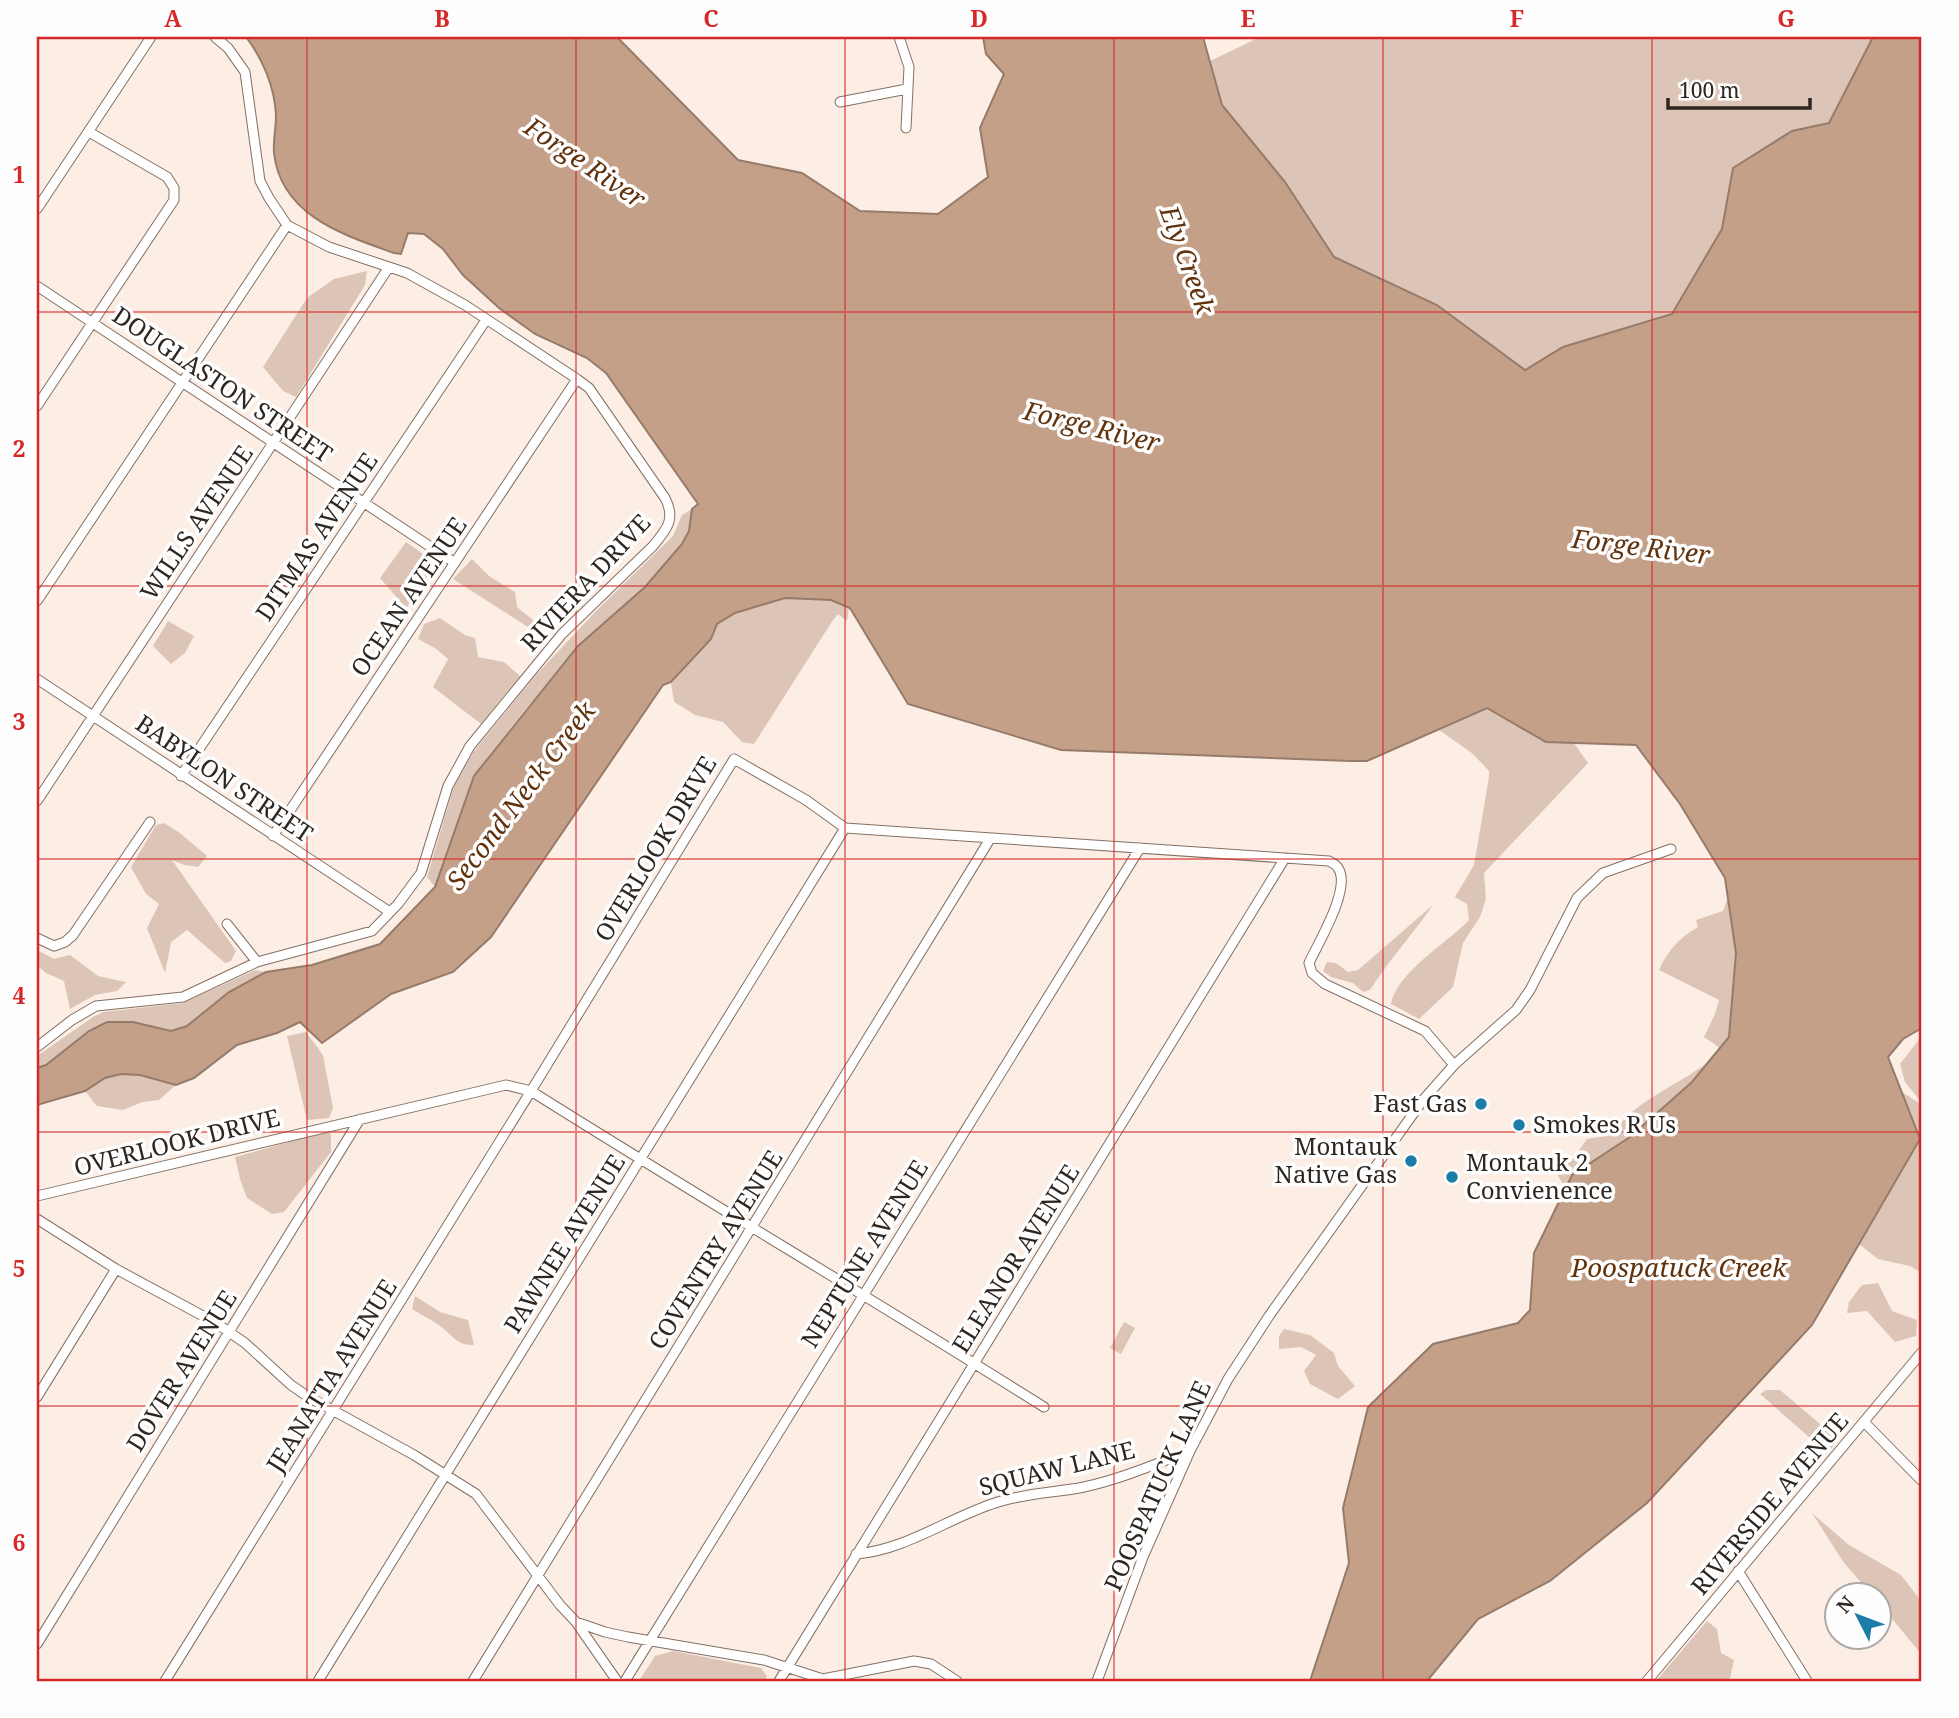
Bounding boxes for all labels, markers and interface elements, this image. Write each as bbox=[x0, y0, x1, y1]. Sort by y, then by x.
text: A bbox=[164, 2, 182, 34]
text: B bbox=[434, 2, 450, 34]
text: C bbox=[703, 2, 719, 34]
text: D bbox=[970, 2, 988, 34]
text: E bbox=[1240, 2, 1256, 34]
text: F bbox=[1510, 2, 1524, 34]
text: G bbox=[1777, 2, 1795, 34]
scale bar bbox=[1668, 66, 1810, 110]
text: 100 m bbox=[1679, 76, 1740, 104]
water label: Forge River bbox=[517, 108, 654, 216]
text: 1 bbox=[13, 158, 26, 190]
water label: Ely Creek bbox=[1151, 199, 1225, 320]
street label: DOUGLASTON STREET bbox=[107, 298, 339, 470]
water label: Forge River bbox=[1019, 392, 1165, 461]
text: 2 bbox=[13, 432, 26, 464]
street label: WILLS AVENUE bbox=[132, 438, 260, 606]
street label: DITMAS AVENUE bbox=[247, 446, 384, 627]
street label: RIVIERA DRIVE bbox=[513, 506, 657, 658]
street label: OCEAN AVENUE bbox=[342, 510, 473, 682]
water label: Forge River bbox=[1569, 520, 1713, 572]
water label: Second Neck Creek bbox=[437, 693, 604, 897]
text: 3 bbox=[13, 705, 26, 737]
street label: BABYLON STREET bbox=[130, 706, 320, 849]
street label: OVERLOOK DRIVE bbox=[586, 749, 723, 947]
text: 4 bbox=[13, 979, 26, 1011]
place label: Fast Gas bbox=[1373, 1086, 1467, 1119]
marker: Fast Gas bbox=[1473, 1096, 1489, 1112]
street label: OVERLOOK DRIVE bbox=[70, 1100, 283, 1183]
place label: Smokes R Us bbox=[1533, 1107, 1676, 1140]
marker: Smokes R Us bbox=[1511, 1117, 1527, 1133]
place label: Montauk Native Gas bbox=[1275, 1129, 1398, 1190]
street label: COVENTRY AVENUE bbox=[640, 1143, 789, 1355]
place label: Montauk 2 Convienence bbox=[1466, 1145, 1613, 1206]
street label: PAWNEE AVENUE bbox=[495, 1148, 632, 1339]
street label: NEPTUNE AVENUE bbox=[793, 1153, 935, 1353]
marker: Montauk Native Gas bbox=[1403, 1153, 1419, 1169]
street label: ELEANOR AVENUE bbox=[943, 1158, 1086, 1359]
marker: Montauk 2 Convienence bbox=[1444, 1169, 1460, 1185]
water label: Poospatuck Creek bbox=[1570, 1249, 1788, 1285]
text: 5 bbox=[13, 1252, 26, 1284]
street label: JEANATTA AVENUE bbox=[257, 1272, 404, 1479]
street label: DOVER AVENUE bbox=[118, 1283, 244, 1457]
street label: POOSPATUCK LANE bbox=[1095, 1375, 1218, 1596]
street label: RIVERSIDE AVENUE bbox=[1683, 1405, 1855, 1601]
street label: SQUAW LANE bbox=[975, 1432, 1138, 1503]
text: 6 bbox=[13, 1526, 26, 1558]
north arrow bbox=[1822, 1582, 1892, 1652]
text: N bbox=[1831, 1590, 1860, 1619]

